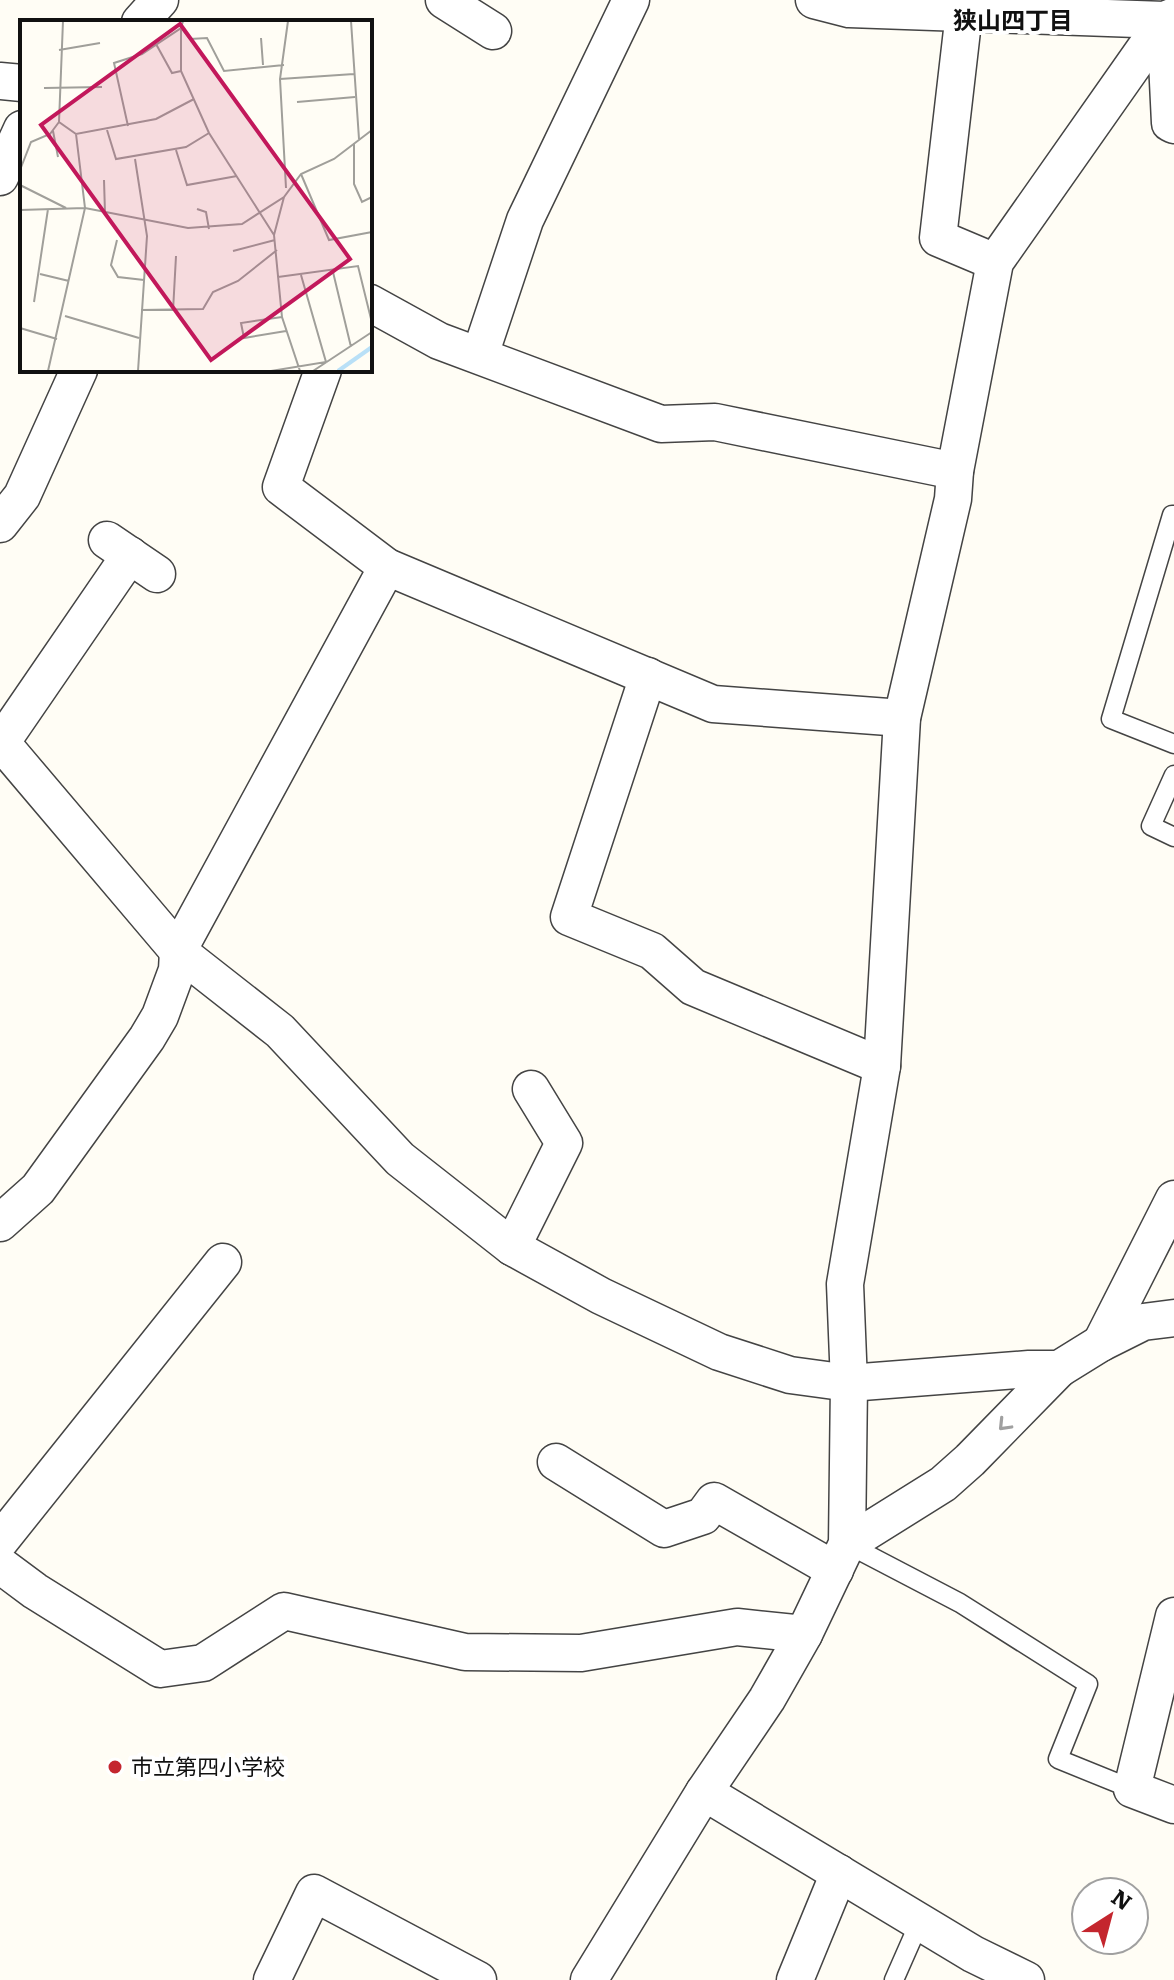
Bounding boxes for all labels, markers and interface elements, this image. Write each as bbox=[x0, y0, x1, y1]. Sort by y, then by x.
district label: 狭山四丁目 bbox=[953, 1, 1073, 36]
inset map bbox=[20, 20, 372, 372]
one-way arrow bbox=[999, 1416, 1014, 1430]
place label: 市立第四小学校 bbox=[131, 1749, 285, 1782]
marker: 市立第四小学校 bbox=[106, 1758, 124, 1776]
north arrow bbox=[1070, 1876, 1150, 1956]
text: N bbox=[1105, 1880, 1140, 1917]

